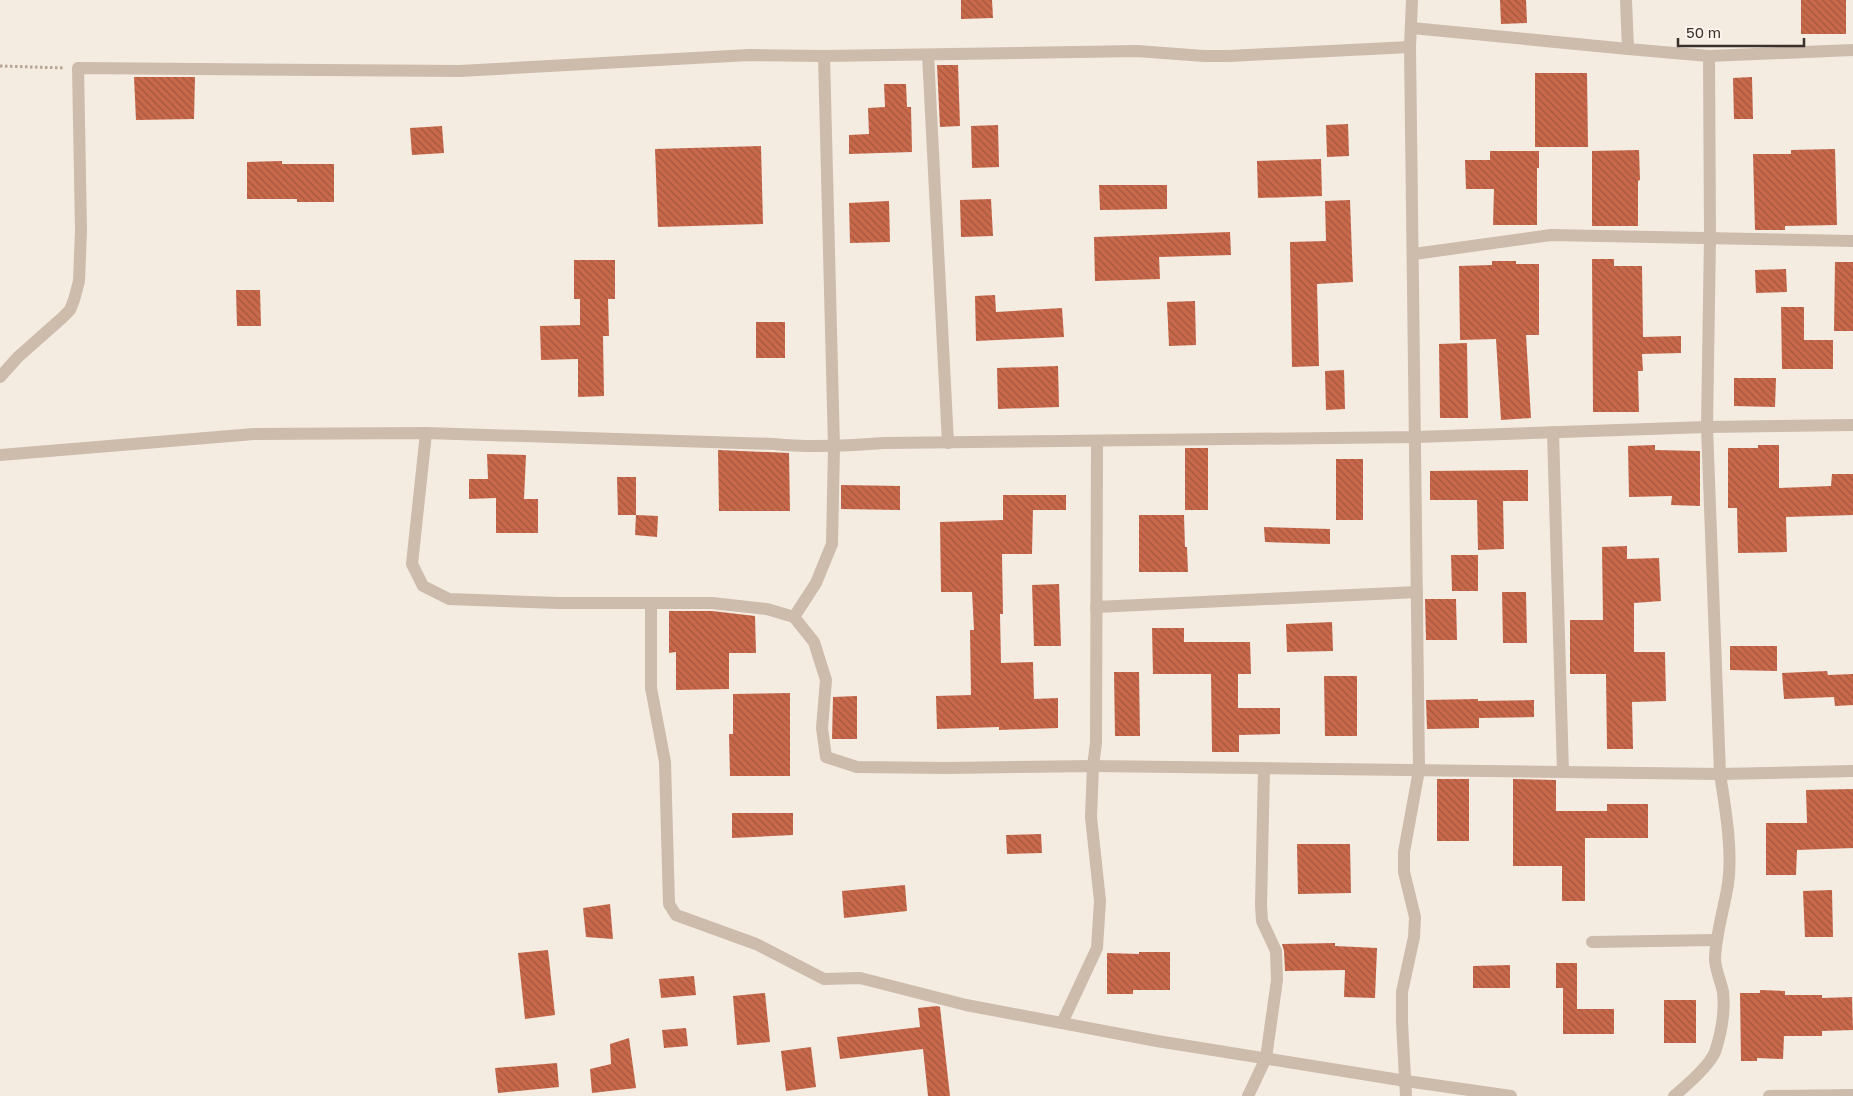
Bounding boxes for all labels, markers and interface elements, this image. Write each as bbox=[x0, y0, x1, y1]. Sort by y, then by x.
scale bar bbox=[1678, 15, 1804, 47]
text: 50 m bbox=[1686, 23, 1721, 41]

